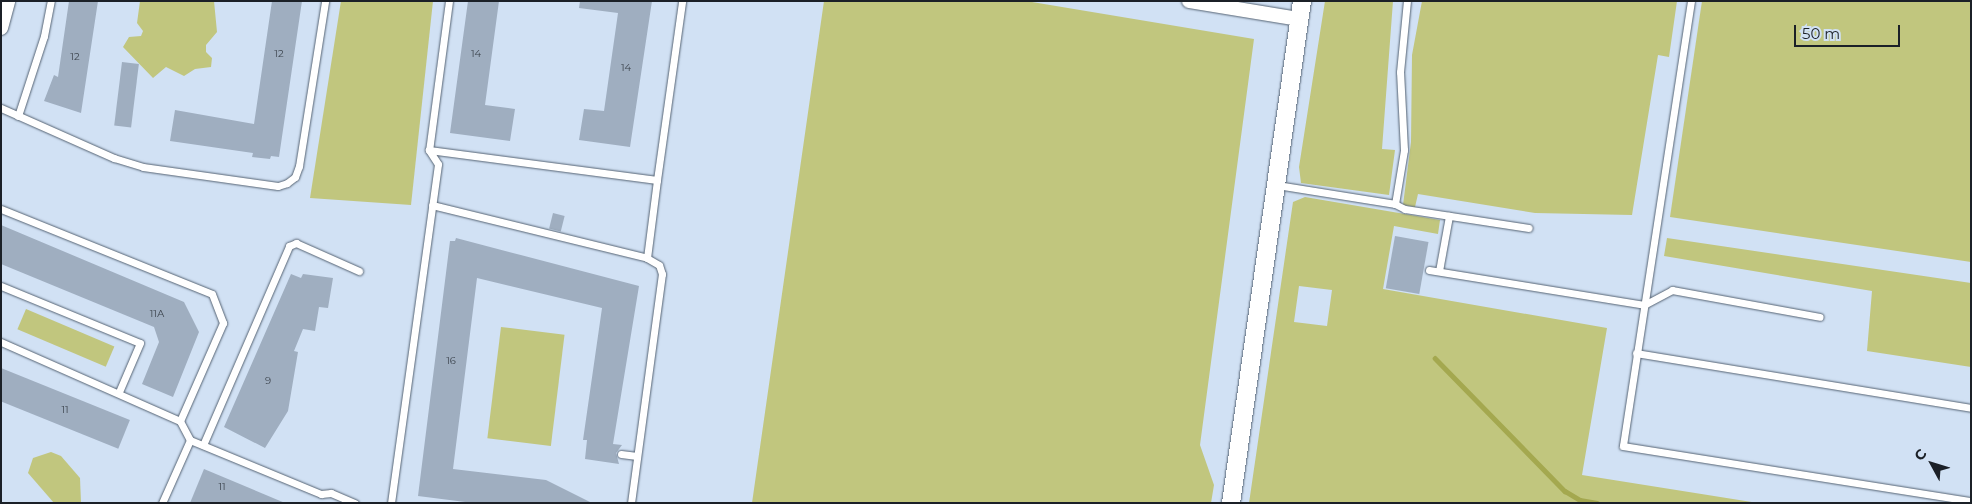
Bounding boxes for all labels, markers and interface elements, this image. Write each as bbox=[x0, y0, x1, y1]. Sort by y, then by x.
scale bar bbox=[1797, 15, 1903, 47]
text: 50 m bbox=[1802, 24, 1840, 43]
house number: 12 bbox=[274, 48, 284, 60]
house number: 14 bbox=[471, 48, 481, 60]
house number: 12 bbox=[70, 51, 80, 63]
house number: 14 bbox=[621, 62, 631, 74]
house number: 11А bbox=[150, 308, 164, 320]
house number: 16 bbox=[446, 355, 456, 367]
house number: 9 bbox=[265, 375, 271, 387]
house number: 11 bbox=[61, 404, 69, 416]
north arrow bbox=[1907, 439, 1957, 489]
text: С bbox=[1910, 445, 1931, 464]
house number: 11 bbox=[218, 481, 226, 493]

